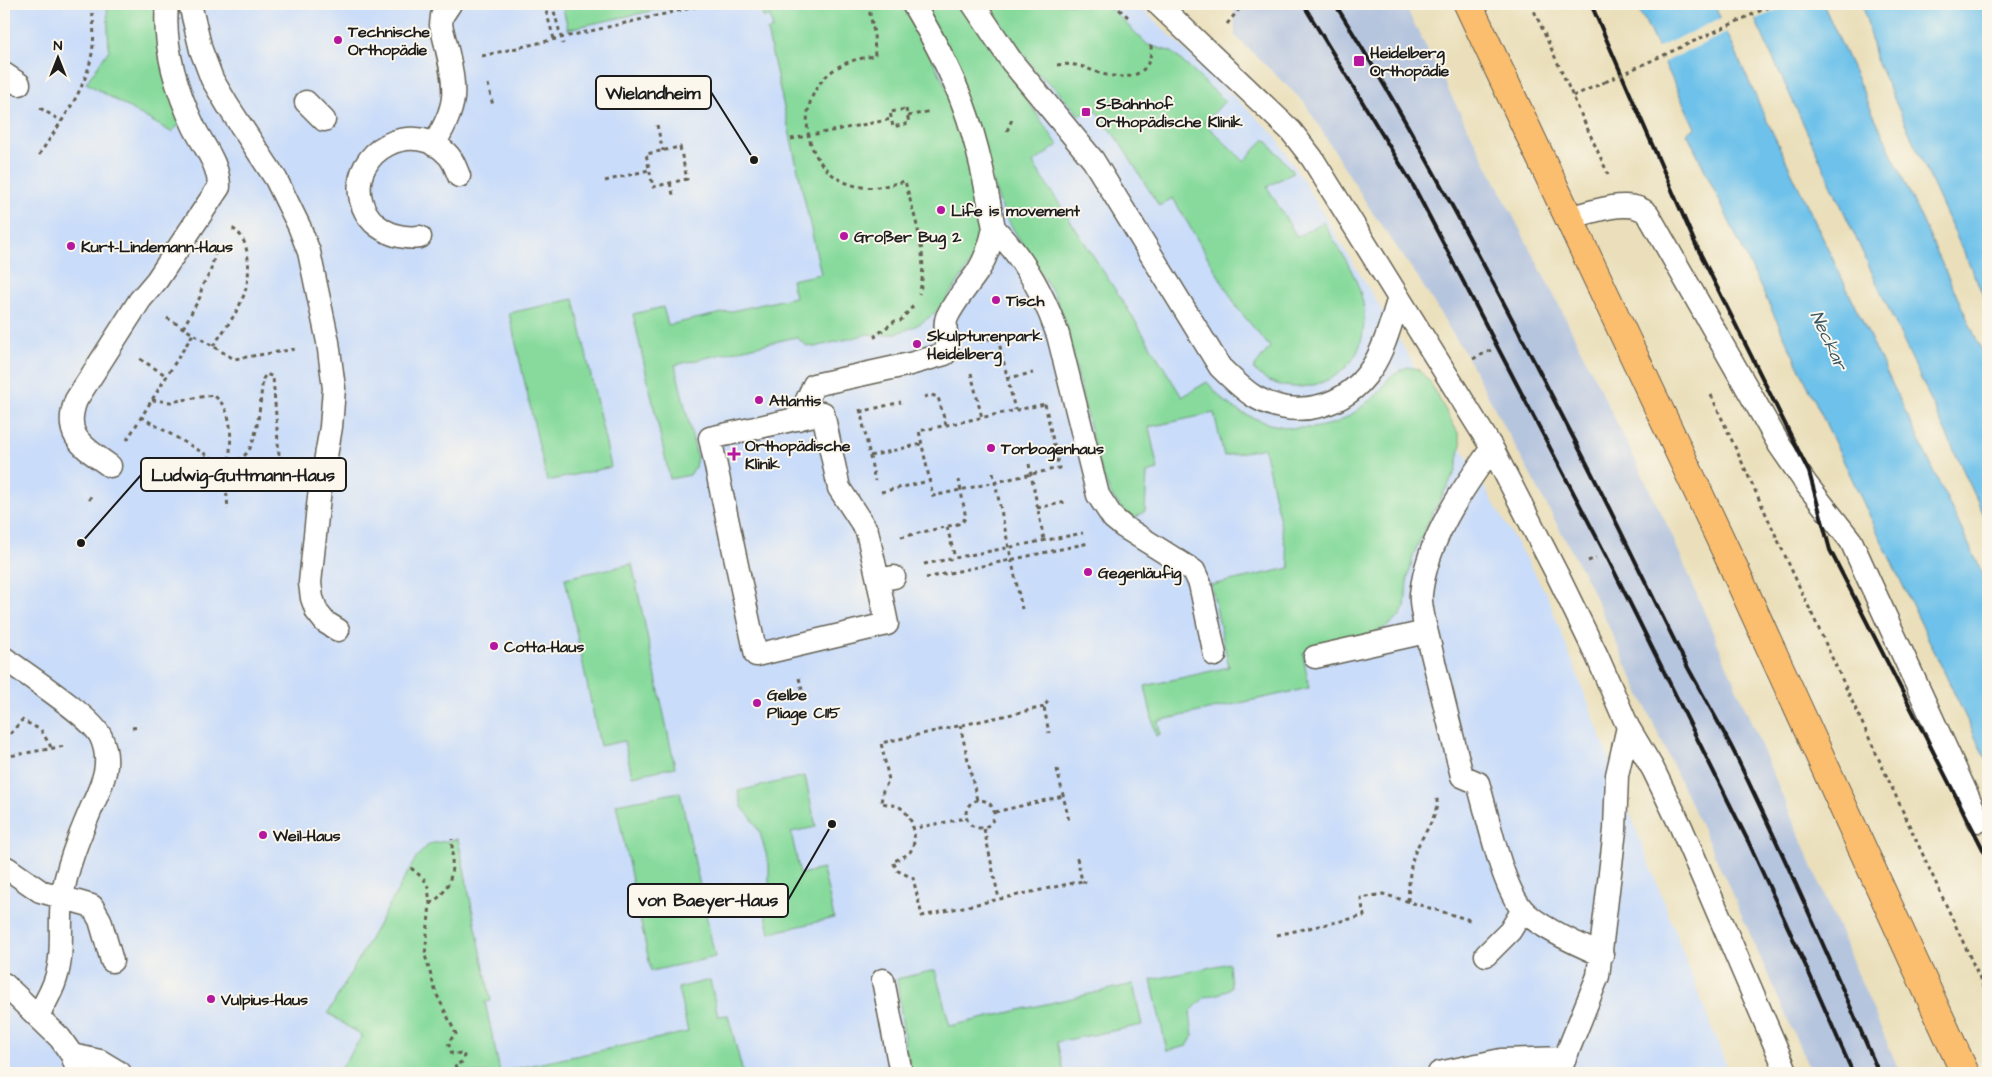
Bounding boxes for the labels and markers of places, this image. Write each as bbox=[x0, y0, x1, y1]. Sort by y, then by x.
place label: Technische Orthopädie bbox=[347, 21, 430, 61]
marker: Technische Orthopädie bbox=[332, 34, 344, 46]
place label: Heidelberg Orthopädie bbox=[1370, 42, 1450, 82]
marker: Heidelberg Orthopädie bbox=[1352, 54, 1366, 68]
callout: Wielandheim bbox=[596, 76, 711, 109]
place label: S-Bahnhof Orthopädische Klinik bbox=[1095, 93, 1243, 133]
marker: S-Bahnhof Orthopädische Klinik bbox=[1080, 106, 1092, 118]
place label: Life is movement bbox=[951, 200, 1080, 222]
marker: Life is movement bbox=[935, 204, 947, 216]
place label: Großer Bug 2 bbox=[854, 226, 962, 250]
marker: Großer Bug 2 bbox=[838, 230, 850, 242]
place label: Kurt-Lindemann-Haus bbox=[81, 236, 233, 258]
marker: Kurt-Lindemann-Haus bbox=[65, 240, 77, 252]
place label: Tisch bbox=[1005, 290, 1046, 312]
marker: Tisch bbox=[990, 294, 1002, 306]
place label: Skulpturenpark Heidelberg bbox=[926, 325, 1043, 367]
marker: Skulpturenpark Heidelberg bbox=[911, 338, 923, 350]
place label: Atlantis bbox=[769, 390, 821, 412]
marker: Atlantis bbox=[753, 394, 765, 406]
place label: Orthopädische Klinik bbox=[745, 435, 851, 475]
place label: Torbogenhaus bbox=[1000, 438, 1104, 462]
marker: Torbogenhaus bbox=[985, 442, 997, 454]
marker: Orthopädische Klinik bbox=[727, 447, 741, 461]
callout: Ludwig-Guttmann-Haus bbox=[141, 458, 346, 491]
place label: Gegenläufig bbox=[1098, 562, 1182, 586]
marker: Gegenläufig bbox=[1082, 566, 1094, 578]
place label: Cotta-Haus bbox=[504, 636, 584, 658]
marker: Cotta-Haus bbox=[488, 640, 500, 652]
place label: Gelbe Pliage C115 bbox=[767, 684, 841, 726]
marker: Gelbe Pliage C115 bbox=[751, 697, 763, 709]
place label: Weil-Haus bbox=[272, 825, 341, 847]
marker: Weil-Haus bbox=[257, 829, 269, 841]
callout: von Baeyer-Haus bbox=[628, 884, 788, 917]
place label: Vulpius-Haus bbox=[220, 989, 308, 1011]
marker: Vulpius-Haus bbox=[205, 993, 217, 1005]

